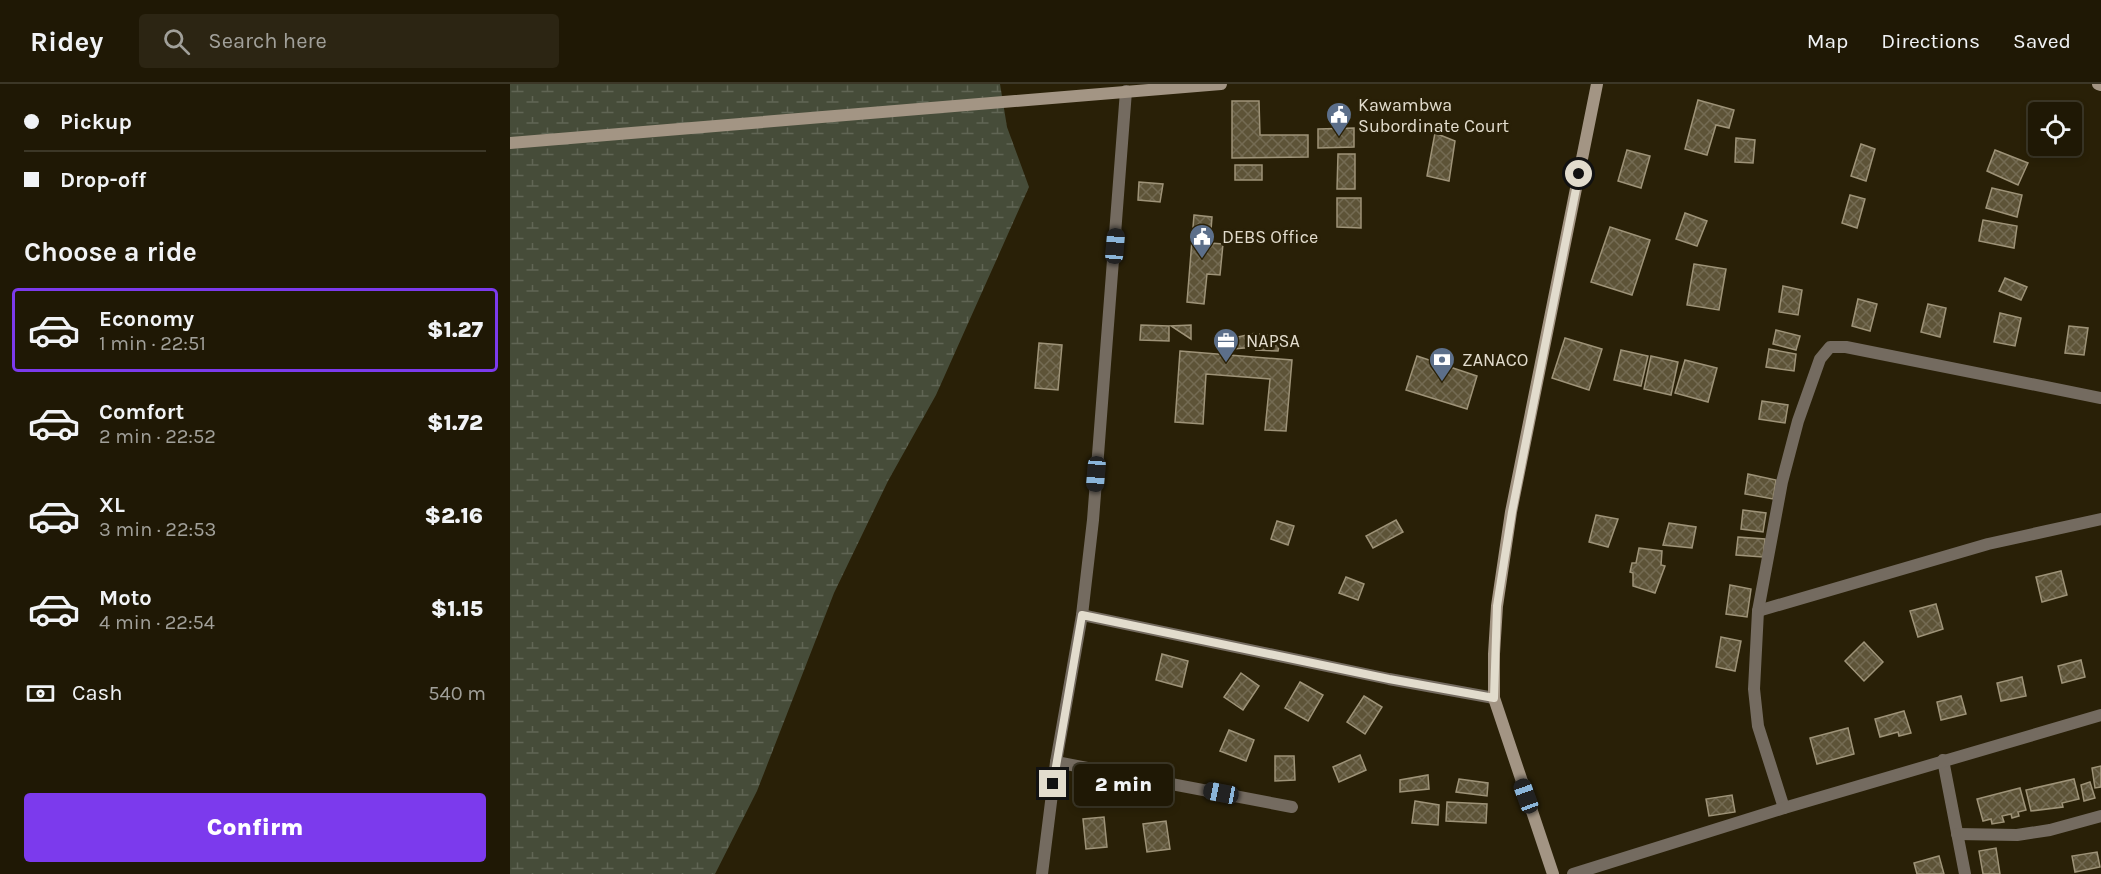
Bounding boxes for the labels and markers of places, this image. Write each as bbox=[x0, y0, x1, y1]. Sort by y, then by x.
place label: Kawambwa Subordinate Court bbox=[1358, 94, 1509, 137]
public building icon: Kawambwa Subordinate Court bbox=[1324, 100, 1354, 138]
public building icon: DEBS Office bbox=[1187, 222, 1217, 260]
place label: DEBS Office bbox=[1222, 226, 1318, 248]
office icon: NAPSA bbox=[1211, 326, 1241, 364]
place label: NAPSA bbox=[1246, 330, 1300, 352]
bank icon: ZANACO bbox=[1427, 345, 1457, 383]
place label: ZANACO bbox=[1462, 349, 1528, 371]

